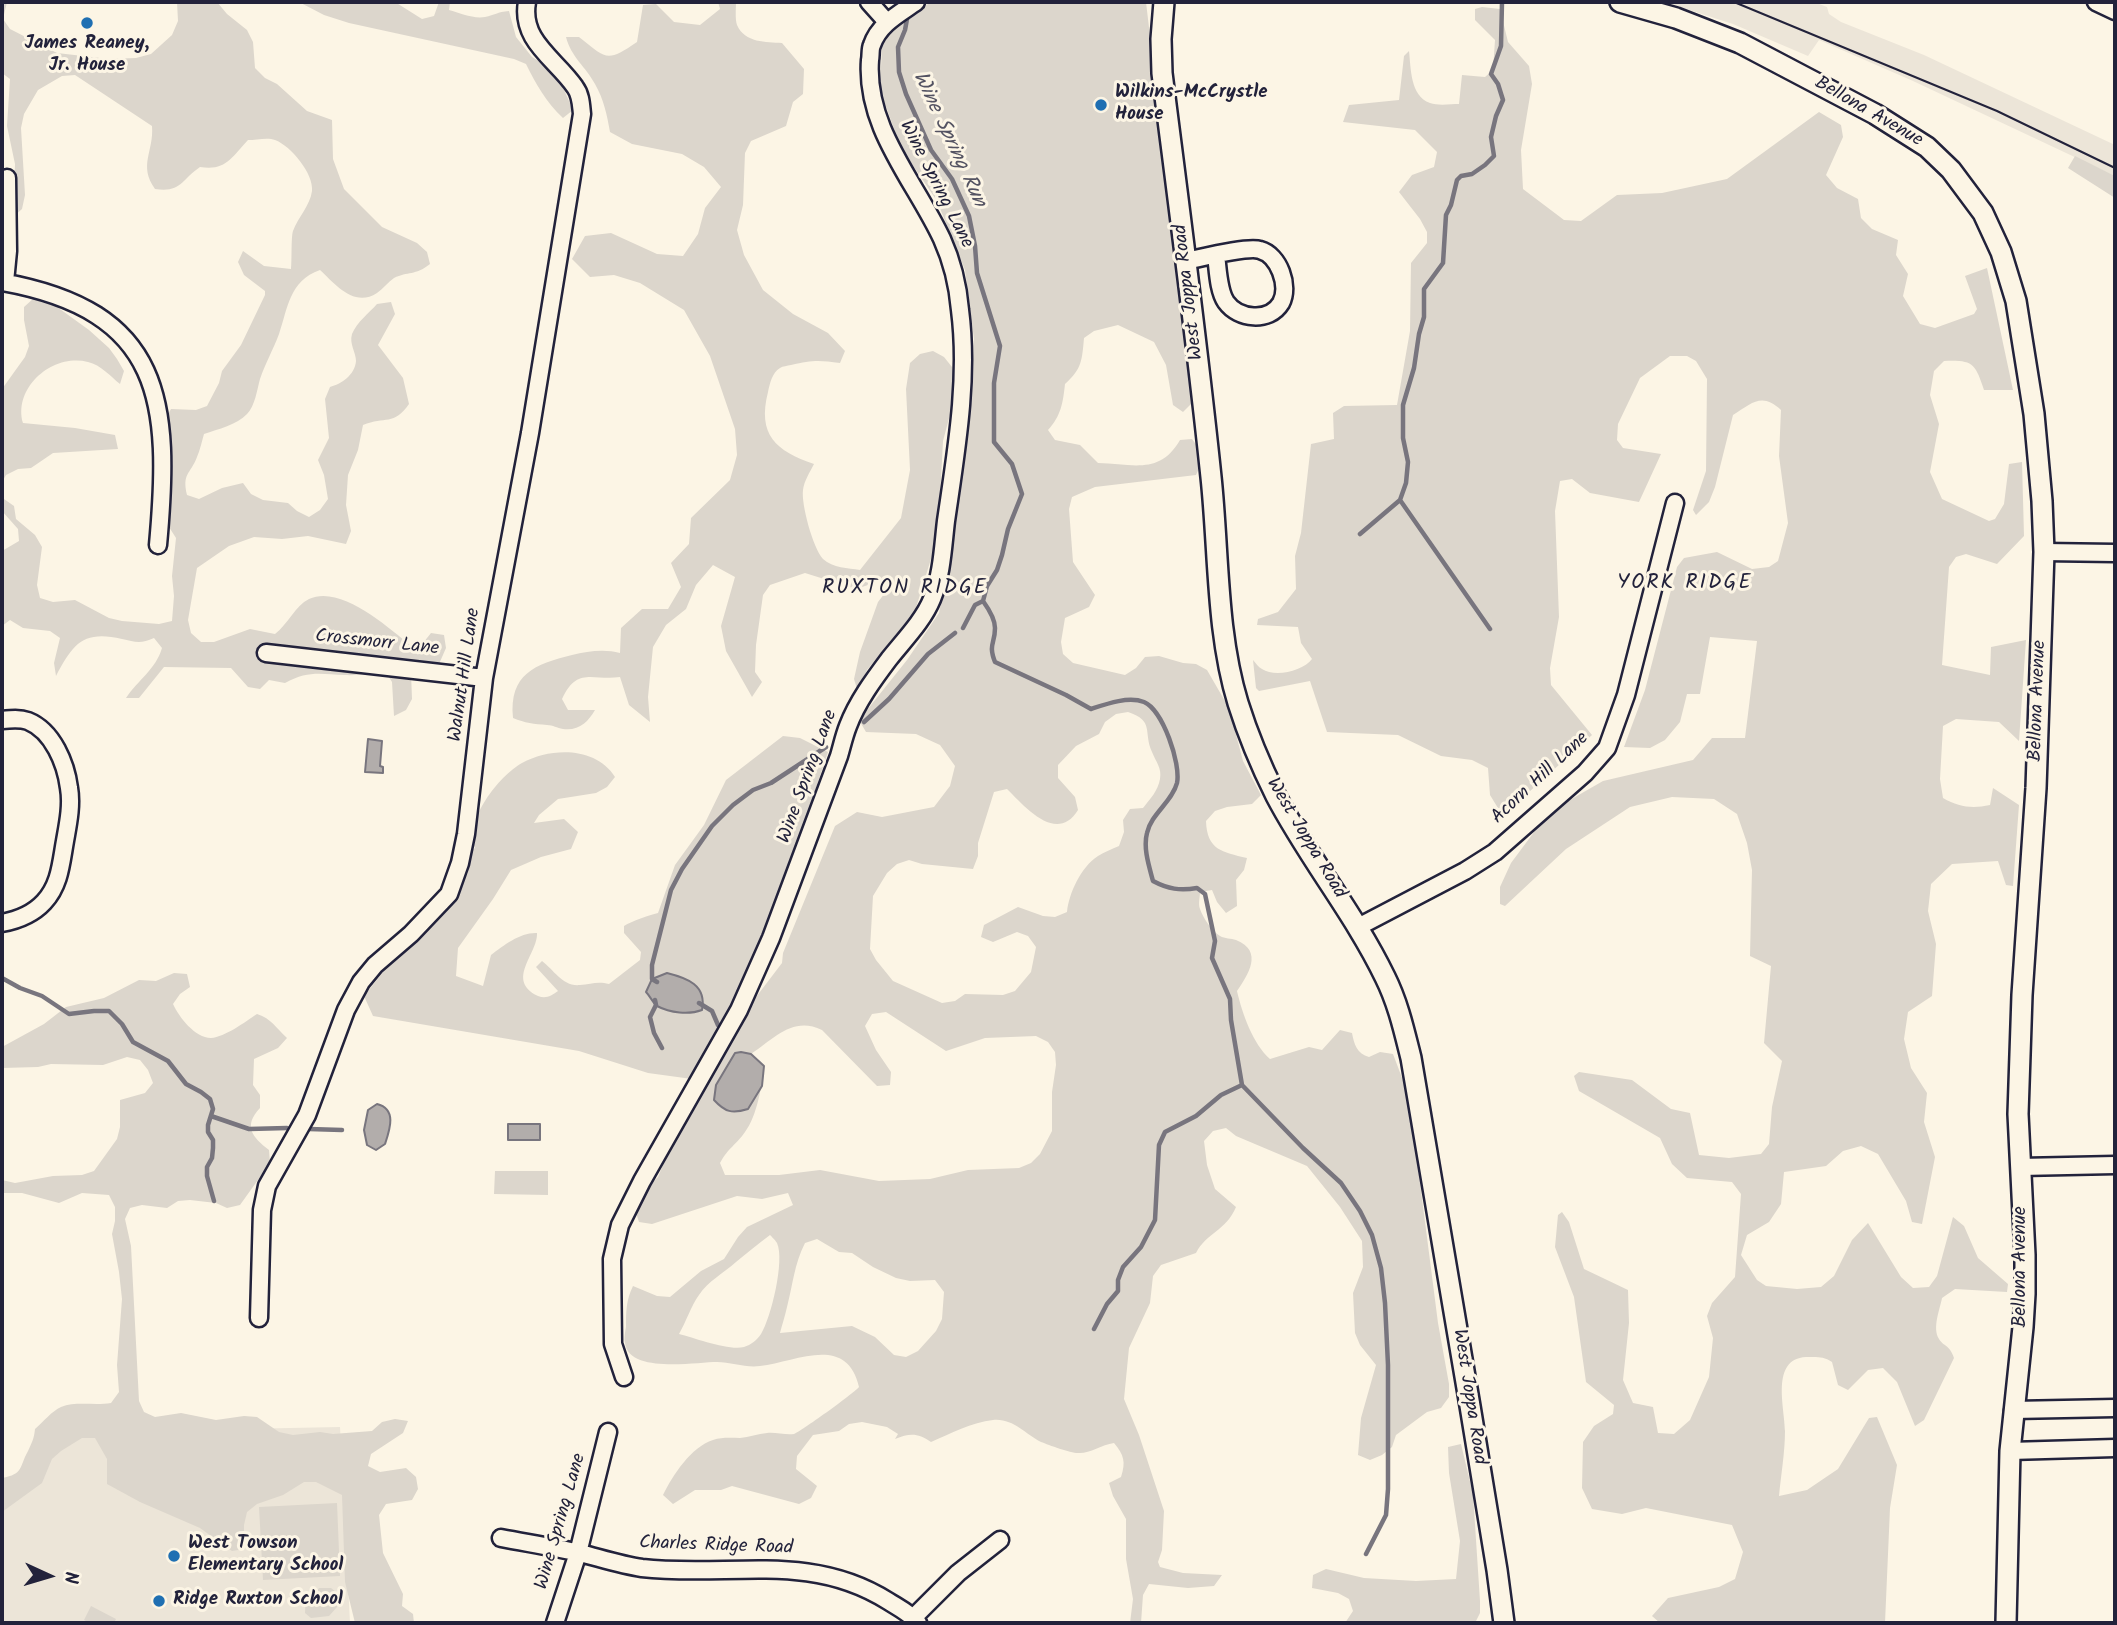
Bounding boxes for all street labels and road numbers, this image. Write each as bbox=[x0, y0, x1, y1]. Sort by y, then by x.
street label: Bellona Avenue bbox=[1810, 73, 1926, 153]
street label: Wine Spring Lane bbox=[893, 117, 977, 253]
street label: West Joppa Road bbox=[1170, 223, 1210, 361]
street label: Walnut Hill Lane bbox=[445, 607, 487, 743]
street label: Crossmorr Lane bbox=[314, 626, 440, 662]
street label: Bellona Avenue bbox=[2025, 640, 2053, 762]
street label: Wine Spring Lane bbox=[774, 707, 844, 847]
street label: Acorn Hill Lane bbox=[1488, 728, 1594, 830]
street label: West Joppa Road bbox=[1260, 775, 1350, 903]
street label: Bellona Avenue bbox=[2011, 1206, 2033, 1328]
street label: West Joppa Road bbox=[1446, 1328, 1490, 1466]
street label: Wine Spring Lane bbox=[532, 1451, 592, 1593]
street label: Charles Ridge Road bbox=[639, 1533, 793, 1561]

